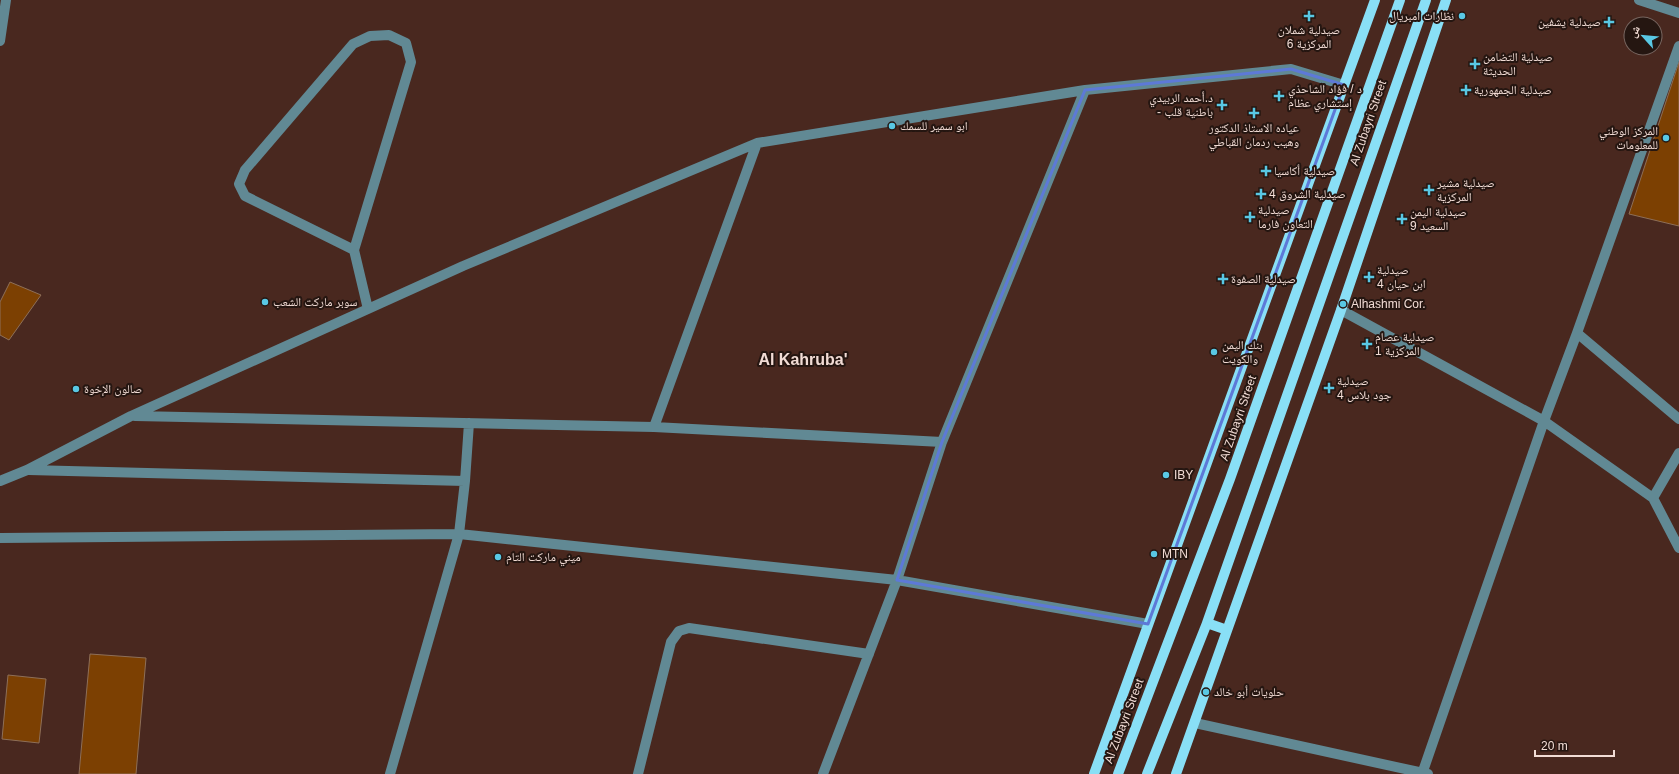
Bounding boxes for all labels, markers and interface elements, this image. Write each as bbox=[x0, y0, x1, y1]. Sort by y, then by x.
place label: نظارات امبريال bbox=[1389, 9, 1454, 23]
marker: صيدلية شملان المركزية 6 bbox=[1304, 11, 1314, 21]
marker: نظارات امبريال bbox=[1457, 11, 1467, 21]
place label: صيدلية يشفين bbox=[1538, 15, 1601, 29]
north arrow bbox=[1623, 16, 1663, 56]
marker: صيدلية يشفين bbox=[1604, 17, 1614, 27]
place label: صيدلية شملان المركزية 6 bbox=[1278, 23, 1340, 51]
text: ش bbox=[1626, 23, 1644, 40]
place label: صيدلية التضامن الحديثة bbox=[1483, 50, 1553, 78]
marker: صيدلية التضامن الحديثة bbox=[1470, 59, 1480, 69]
street label: Al Zubayri Street bbox=[1347, 78, 1389, 168]
place label: د / فؤاد الشاحذي إستشاري عظام bbox=[1288, 82, 1362, 113]
place label: صيدلية الجمهورية bbox=[1474, 83, 1552, 97]
marker: صيدلية الجمهورية bbox=[1461, 85, 1471, 95]
marker: د / فؤاد الشاحذي إستشاري عظام bbox=[1273, 90, 1285, 102]
place label: د.أحمد الربيدي - باطنية قلب bbox=[1149, 91, 1213, 119]
marker: د.أحمد الربيدي - باطنية قلب bbox=[1216, 99, 1228, 111]
marker: عياده الاستاذ الدكتور وهيب ردمان القباطي bbox=[1248, 107, 1260, 119]
place label: ابو سمير للسمك bbox=[900, 119, 968, 133]
marker: ابو سمير للسمك bbox=[887, 121, 897, 131]
place label: عياده الاستاذ الدكتور وهيب ردمان القباطي bbox=[1208, 121, 1299, 152]
place label: المركز الوطني للمعلومات bbox=[1599, 124, 1658, 152]
marker: المركز الوطني للمعلومات bbox=[1661, 133, 1671, 143]
place label: صيدلية أكاسيا bbox=[1274, 164, 1335, 178]
marker: صيدلية أكاسيا bbox=[1261, 166, 1271, 176]
place label: صيدلية مشير المركزية bbox=[1436, 176, 1495, 204]
marker: صيدلية مشير المركزية bbox=[1424, 185, 1434, 195]
place label: صيدلية الشروق 4 bbox=[1269, 187, 1346, 201]
marker: صيدلية الشروق 4 bbox=[1256, 189, 1266, 199]
place label: صيدلية التعاون فارما bbox=[1258, 203, 1313, 231]
place label: صيدلية اليمن السعيد 9 bbox=[1410, 205, 1467, 233]
marker: صيدلية التعاون فارما bbox=[1245, 212, 1255, 222]
marker: صيدلية اليمن السعيد 9 bbox=[1397, 214, 1407, 224]
place label: صيدلية ابن حيان 4 bbox=[1377, 263, 1426, 291]
place label: صيدلية الصفوة bbox=[1231, 272, 1296, 286]
marker: صيدلية ابن حيان 4 bbox=[1364, 272, 1374, 282]
marker: صيدلية الصفوة bbox=[1218, 274, 1228, 284]
place label: سوبر ماركت الشعب bbox=[273, 295, 357, 309]
marker: سوبر ماركت الشعب bbox=[260, 297, 270, 307]
place label: Alhashmi Cor. bbox=[1351, 297, 1426, 311]
marker: Alhashmi Cor. bbox=[1338, 299, 1348, 309]
place label: صيدلية عصام المركزية 1 bbox=[1375, 330, 1434, 358]
place label: بنك اليمن والكويت bbox=[1222, 338, 1263, 366]
marker: صيدلية عصام المركزية 1 bbox=[1362, 339, 1372, 349]
marker: بنك اليمن والكويت bbox=[1209, 347, 1219, 357]
district label: Al Kahruba' bbox=[758, 351, 848, 368]
street label: Al Zubayri Street bbox=[1217, 373, 1259, 463]
place label: صيدلية جود بلاس 4 bbox=[1337, 374, 1392, 402]
place label: صالون الإخوة bbox=[84, 382, 142, 396]
marker: صيدلية جود بلاس 4 bbox=[1324, 383, 1334, 393]
marker: صالون الإخوة bbox=[71, 384, 81, 394]
place label: IBY bbox=[1174, 468, 1193, 482]
marker: IBY bbox=[1161, 470, 1171, 480]
place label: MTN bbox=[1162, 547, 1188, 561]
marker: MTN bbox=[1149, 549, 1159, 559]
place label: ميني ماركت التام bbox=[506, 550, 581, 567]
marker: ميني ماركت التام bbox=[493, 552, 503, 562]
street label: Al Zubayri Street bbox=[1101, 676, 1147, 765]
place label: حلويات أبو خالد bbox=[1214, 685, 1284, 699]
marker: حلويات أبو خالد bbox=[1201, 687, 1211, 697]
scale bar bbox=[1535, 732, 1614, 758]
text: 20 m bbox=[1541, 739, 1568, 753]

